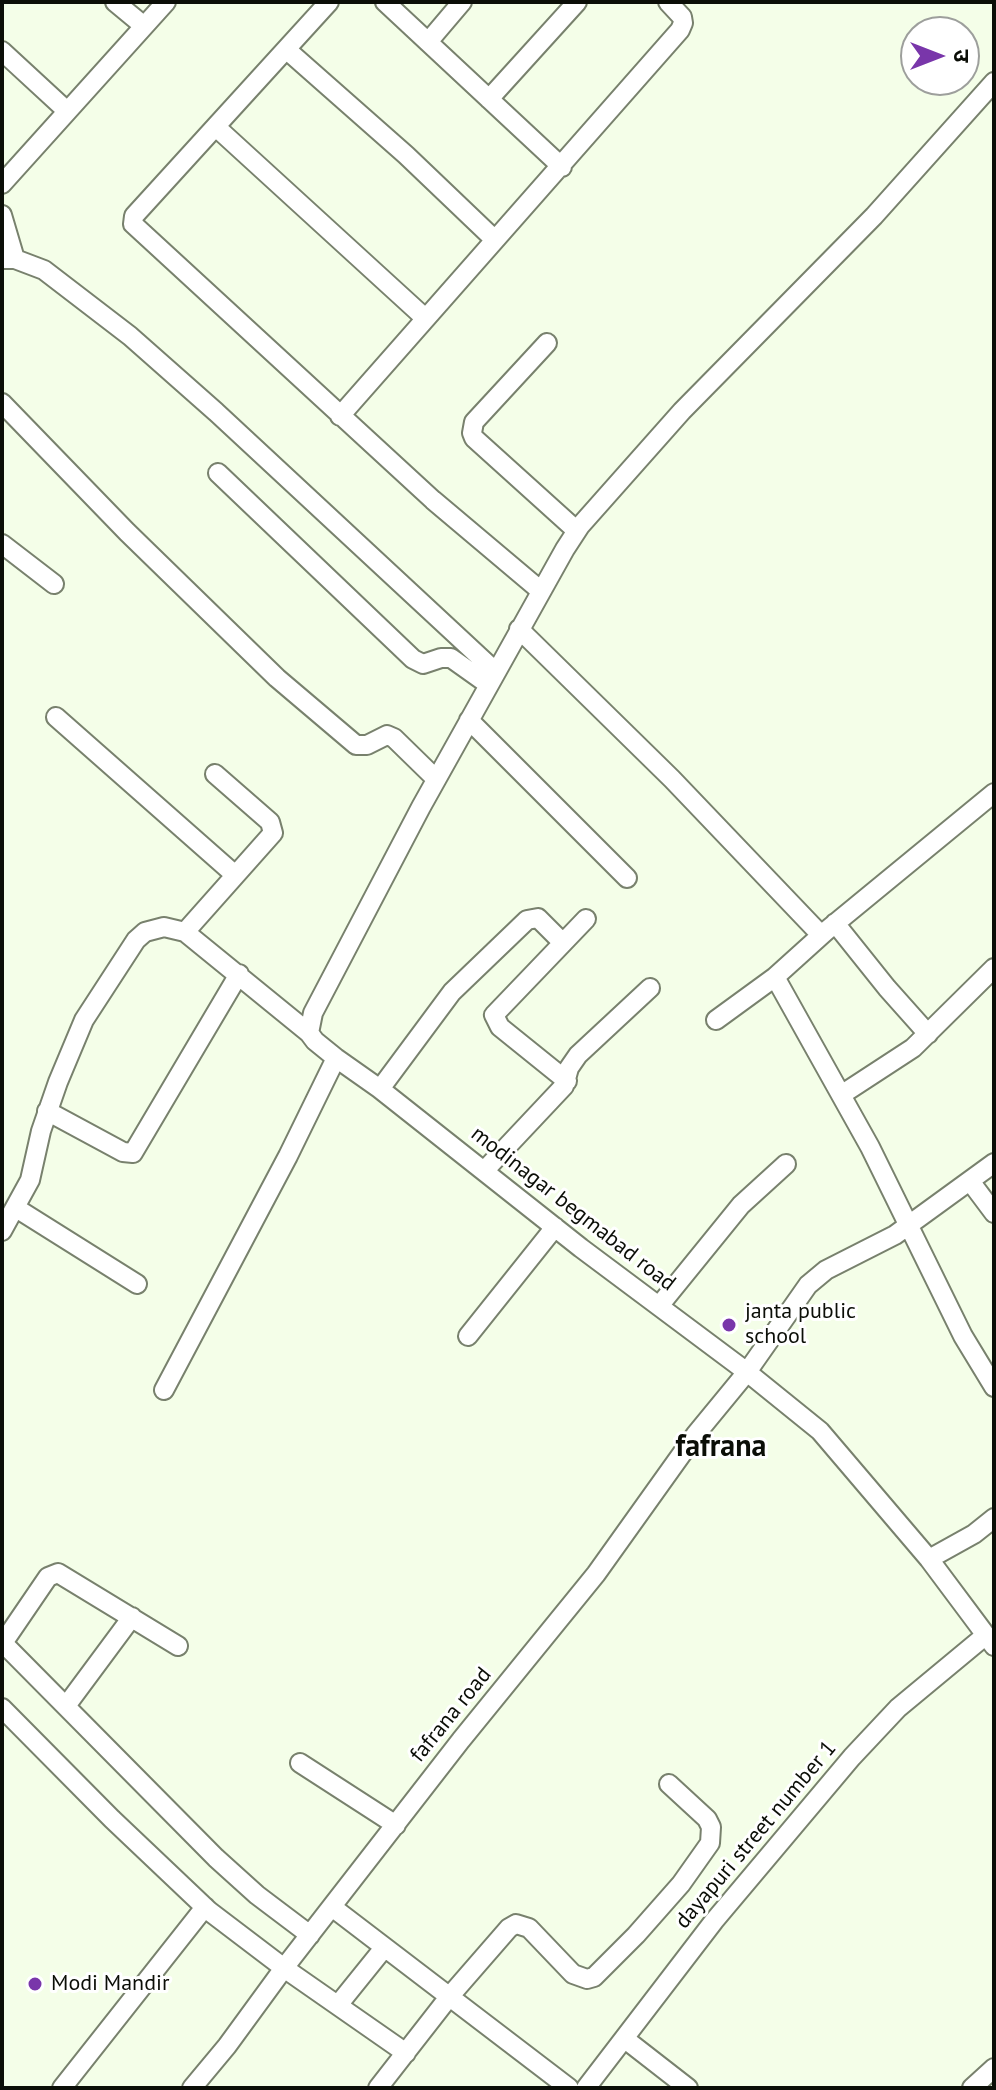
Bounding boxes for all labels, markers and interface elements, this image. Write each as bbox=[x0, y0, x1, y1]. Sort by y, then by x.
north arrow bbox=[900, 16, 980, 96]
text: उ bbox=[948, 50, 976, 62]
street label: modinagar begmabad road bbox=[465, 1121, 681, 1297]
place label: janta public school bbox=[745, 1299, 856, 1350]
marker: janta public school bbox=[720, 1316, 738, 1334]
district label: fafrana bbox=[676, 1429, 766, 1465]
street label: fafrana road bbox=[405, 1662, 497, 1768]
street label: dayapuri street number 1 bbox=[670, 1736, 842, 1934]
place label: Modi Mandir bbox=[51, 1971, 169, 1997]
marker: Modi Mandir bbox=[26, 1975, 44, 1993]

